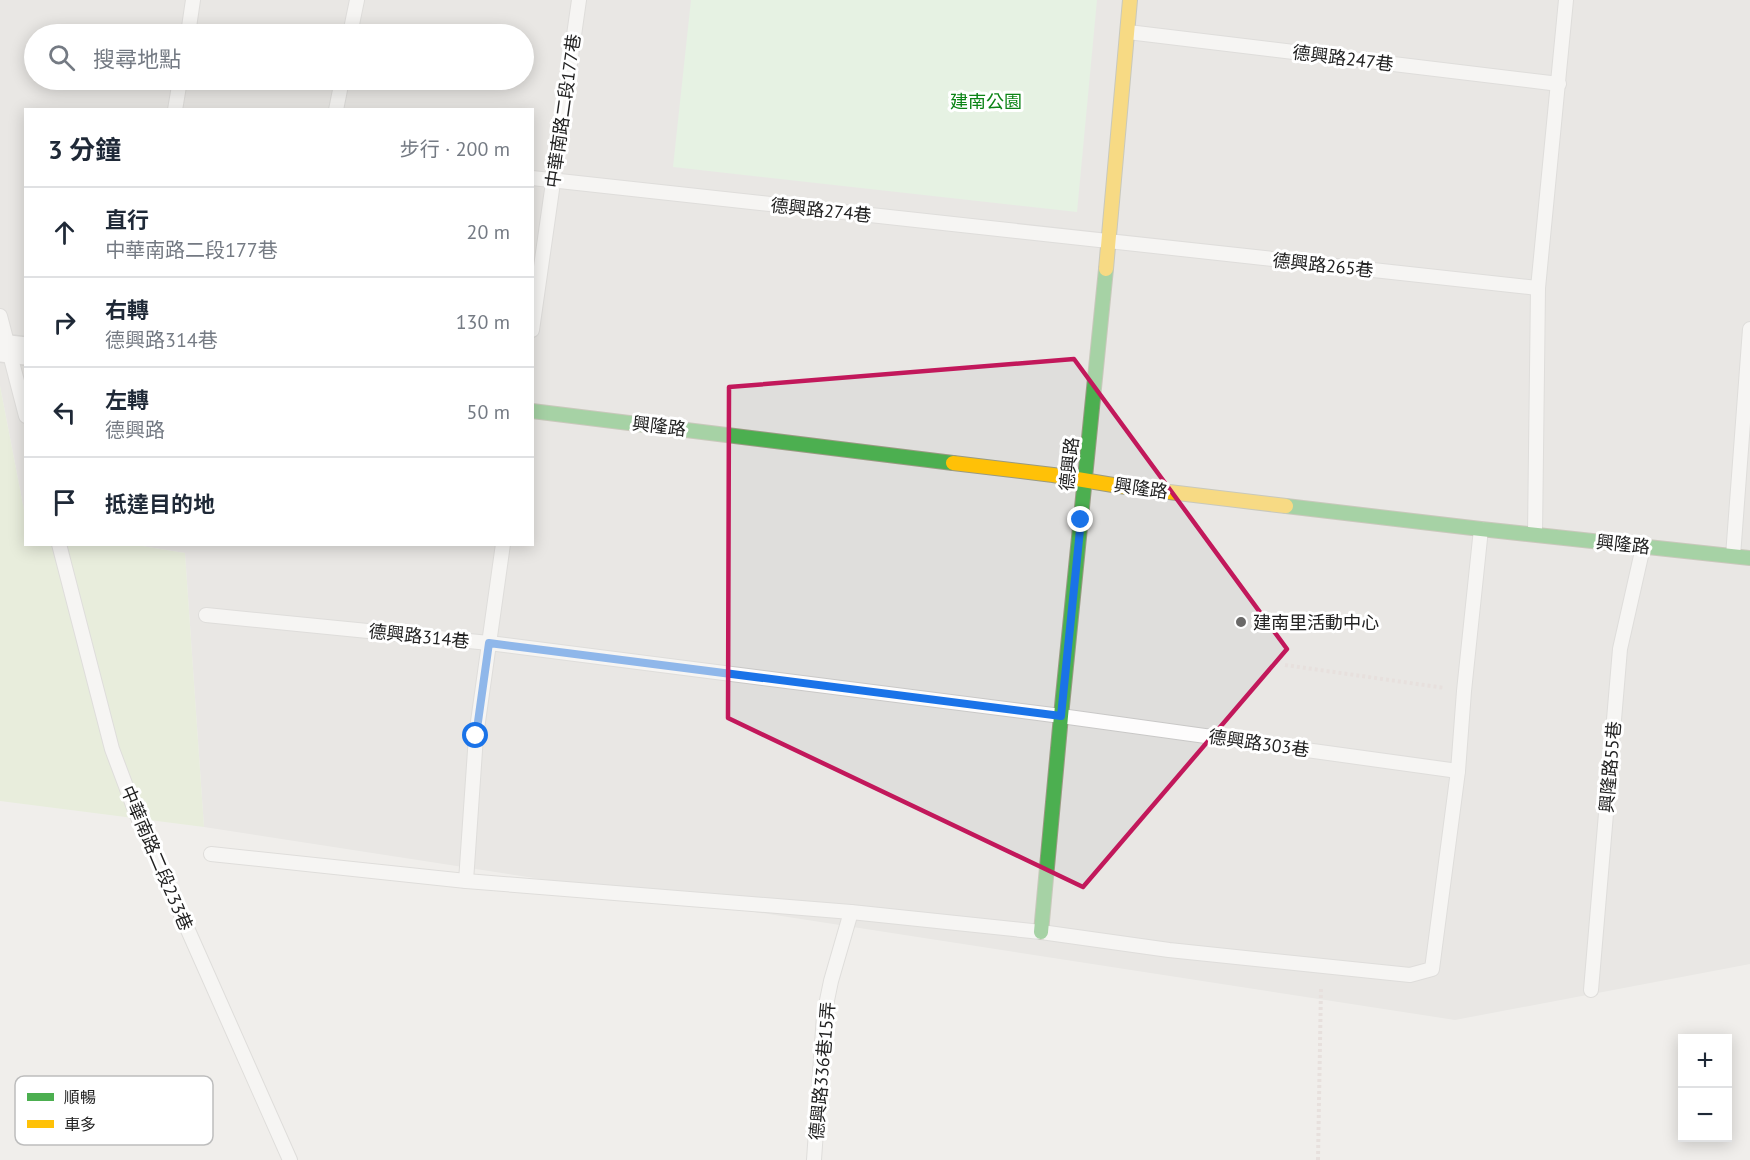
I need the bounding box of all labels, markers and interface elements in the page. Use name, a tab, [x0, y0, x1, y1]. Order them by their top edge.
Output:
search box	[24, 24, 534, 90]
street label: 中華南路二段177巷	[541, 32, 585, 190]
street label: 德興路247巷	[1291, 40, 1395, 76]
icon: search	[45, 41, 78, 74]
text: 搜尋地點	[93, 45, 181, 73]
park label: 建南公園	[950, 90, 1022, 113]
text: 3 分鐘	[48, 133, 121, 166]
text: 步行 · 200 m	[400, 136, 510, 162]
street label: 德興路274巷	[769, 193, 873, 227]
text: 直行	[105, 206, 149, 234]
icon: ahead	[48, 216, 81, 249]
text: 20 m	[467, 219, 510, 245]
text: 中華南路二段177巷	[105, 237, 278, 263]
street label: 德興路265巷	[1271, 248, 1375, 282]
text: 右轉	[105, 296, 149, 324]
icon: right	[48, 306, 81, 339]
text: 130 m	[456, 309, 510, 335]
text: 德興路314巷	[105, 327, 218, 353]
text: 左轉	[105, 386, 149, 414]
icon: left	[48, 396, 81, 429]
text: 50 m	[467, 399, 510, 425]
street label: 興隆路	[631, 411, 687, 441]
text: 德興路	[105, 417, 165, 443]
street label: 德興路	[1055, 436, 1083, 492]
street label: 興隆路	[1113, 473, 1169, 503]
icon: arrive	[48, 486, 81, 519]
text: 抵達目的地	[105, 490, 215, 518]
route end	[1067, 506, 1093, 532]
street label: 興隆路	[1595, 530, 1651, 558]
place label: 建南里活動中心	[1253, 611, 1379, 634]
marker: 建南里活動中心	[1234, 615, 1248, 629]
street label: 德興路314巷	[367, 619, 471, 653]
street label: 興隆路55巷	[1595, 720, 1625, 814]
route start	[462, 722, 488, 748]
street label: 德興路303巷	[1207, 725, 1311, 761]
street label: 中華南路二段233巷	[116, 782, 198, 934]
street label: 德興路336巷15弄	[804, 1001, 840, 1141]
map controls	[1678, 1034, 1732, 1142]
button: +	[1678, 1034, 1732, 1088]
legend	[15, 1076, 213, 1145]
text: 順暢	[64, 1087, 96, 1107]
button: −	[1678, 1088, 1732, 1142]
text: 車多	[64, 1114, 96, 1134]

